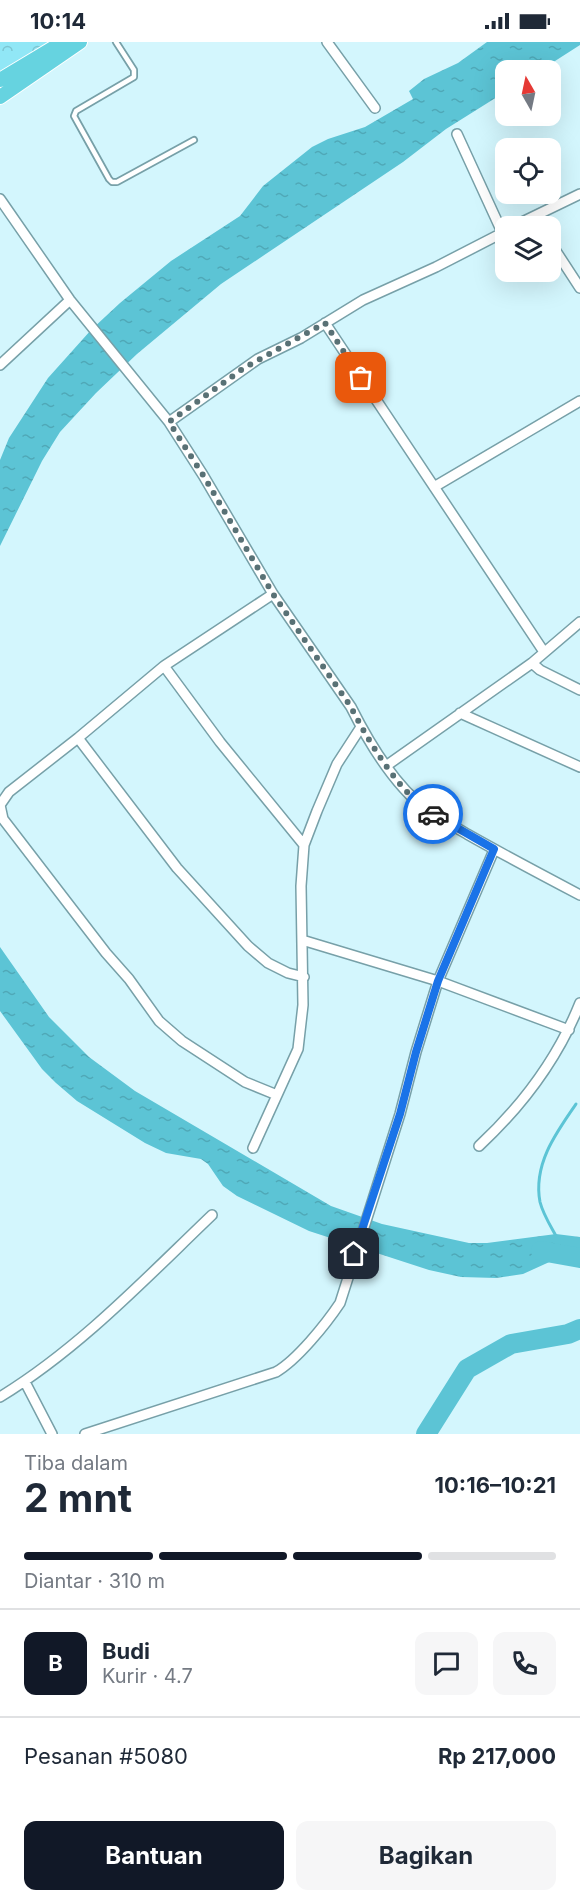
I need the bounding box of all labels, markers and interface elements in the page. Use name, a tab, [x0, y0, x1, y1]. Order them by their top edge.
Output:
text: 10:14	[30, 8, 86, 34]
north arrow	[495, 60, 561, 126]
map controls	[495, 60, 561, 282]
button: locate	[495, 138, 561, 204]
button: layers	[495, 216, 561, 282]
pin	[335, 352, 386, 403]
icon: bag	[344, 361, 377, 394]
courier	[403, 784, 463, 844]
icon: car	[417, 798, 450, 831]
pin	[328, 1228, 379, 1279]
icon: home	[337, 1237, 370, 1270]
text: Tiba dalam	[24, 1451, 128, 1475]
text: 10:16–10:21	[435, 1472, 556, 1498]
text: 2 mnt	[24, 1474, 132, 1521]
text: Diantar · 310 m	[24, 1569, 165, 1593]
button: chat	[415, 1632, 478, 1695]
button: phone	[493, 1632, 556, 1695]
text: Budi	[102, 1638, 150, 1664]
text: B	[48, 1650, 63, 1676]
text: Kurir · 4.7	[102, 1664, 193, 1688]
text: Pesanan #5080	[24, 1743, 188, 1769]
text: Rp 217,000	[438, 1743, 556, 1769]
button: Bantuan	[24, 1821, 284, 1890]
button: Bagikan	[296, 1821, 556, 1890]

